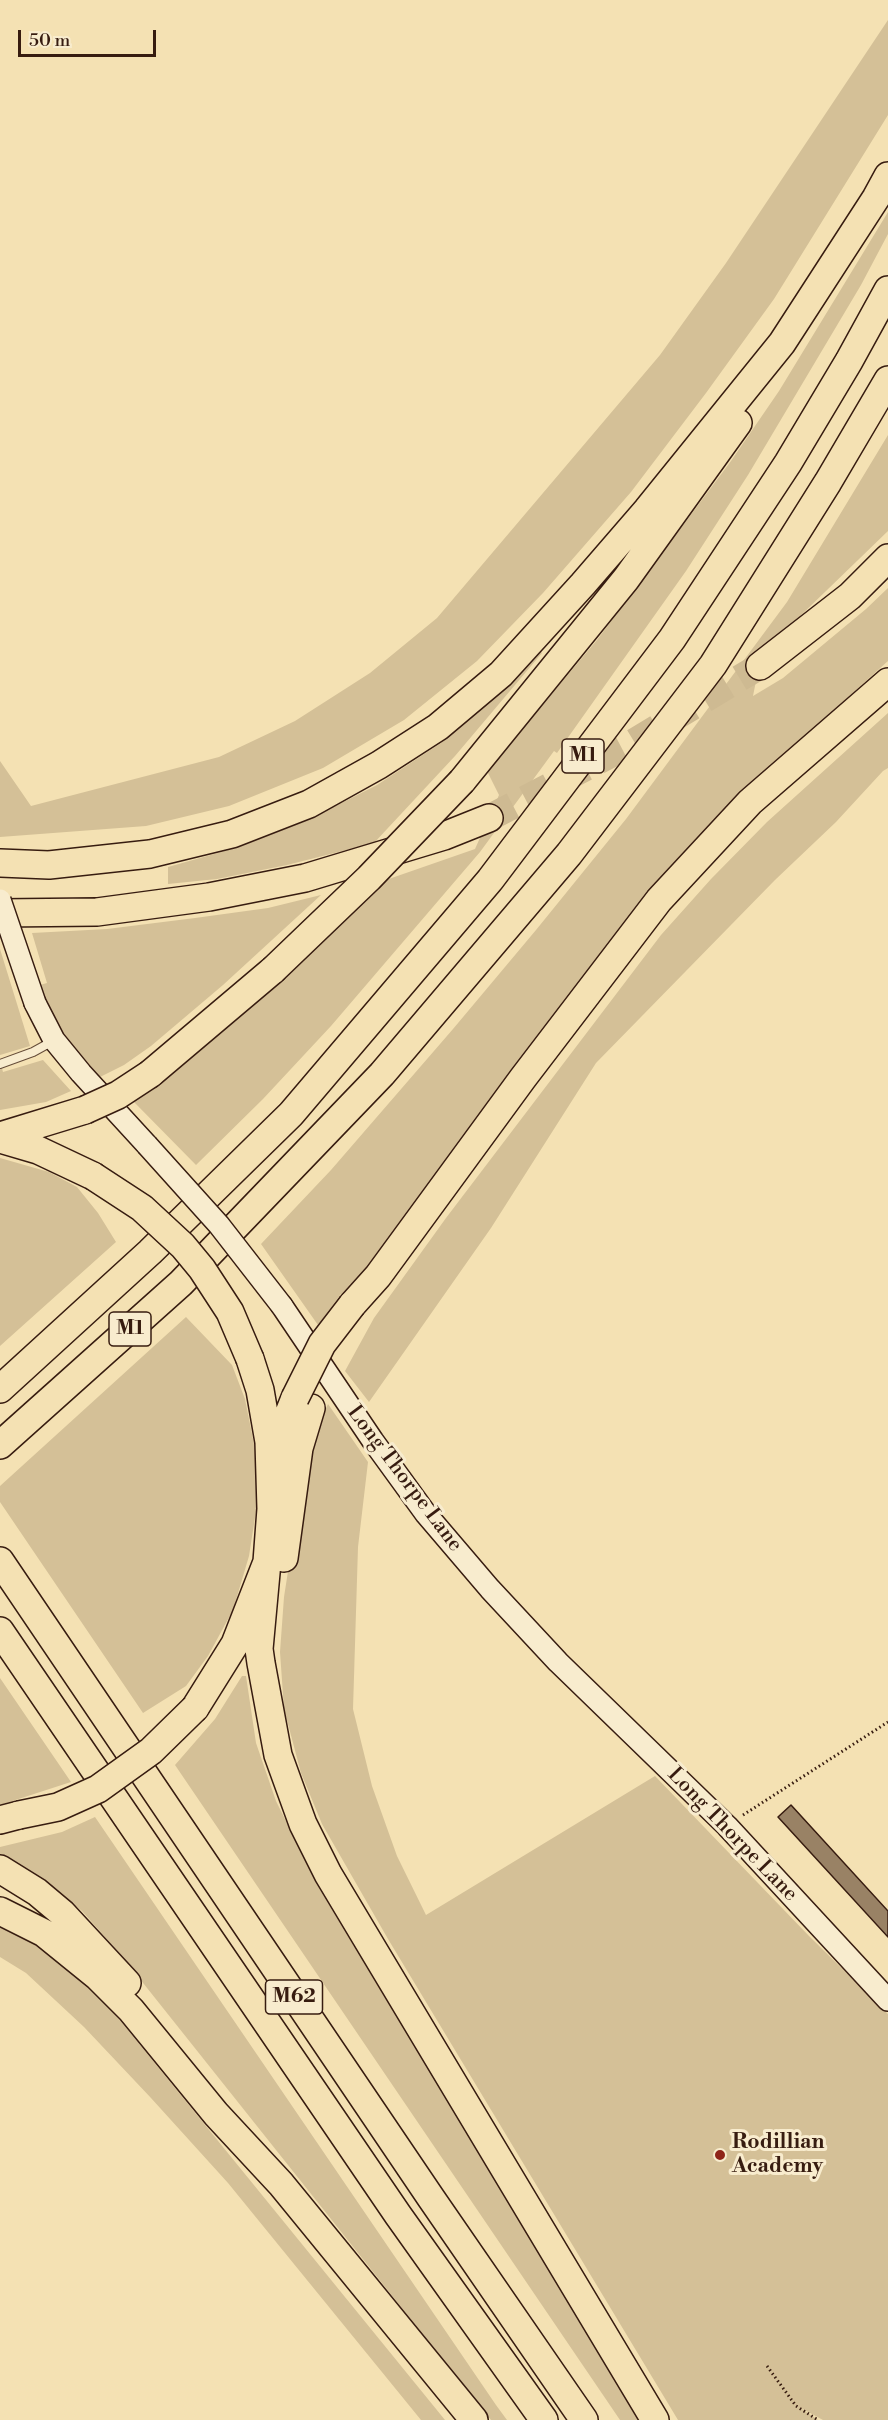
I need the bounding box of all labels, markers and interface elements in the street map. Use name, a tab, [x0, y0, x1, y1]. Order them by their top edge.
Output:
scale bar	[21, 18, 159, 56]
text: 50 m	[29, 29, 70, 52]
road number: M1	[562, 739, 604, 773]
road number: M1	[109, 1312, 151, 1346]
street label: Long Thorpe Lane	[341, 1401, 467, 1557]
street label: Long Thorpe Lane	[662, 1763, 802, 1907]
road number: M62	[266, 1980, 322, 2014]
place label: Rodillian Academy	[732, 2130, 824, 2180]
marker: Rodillian Academy	[713, 2148, 727, 2162]

